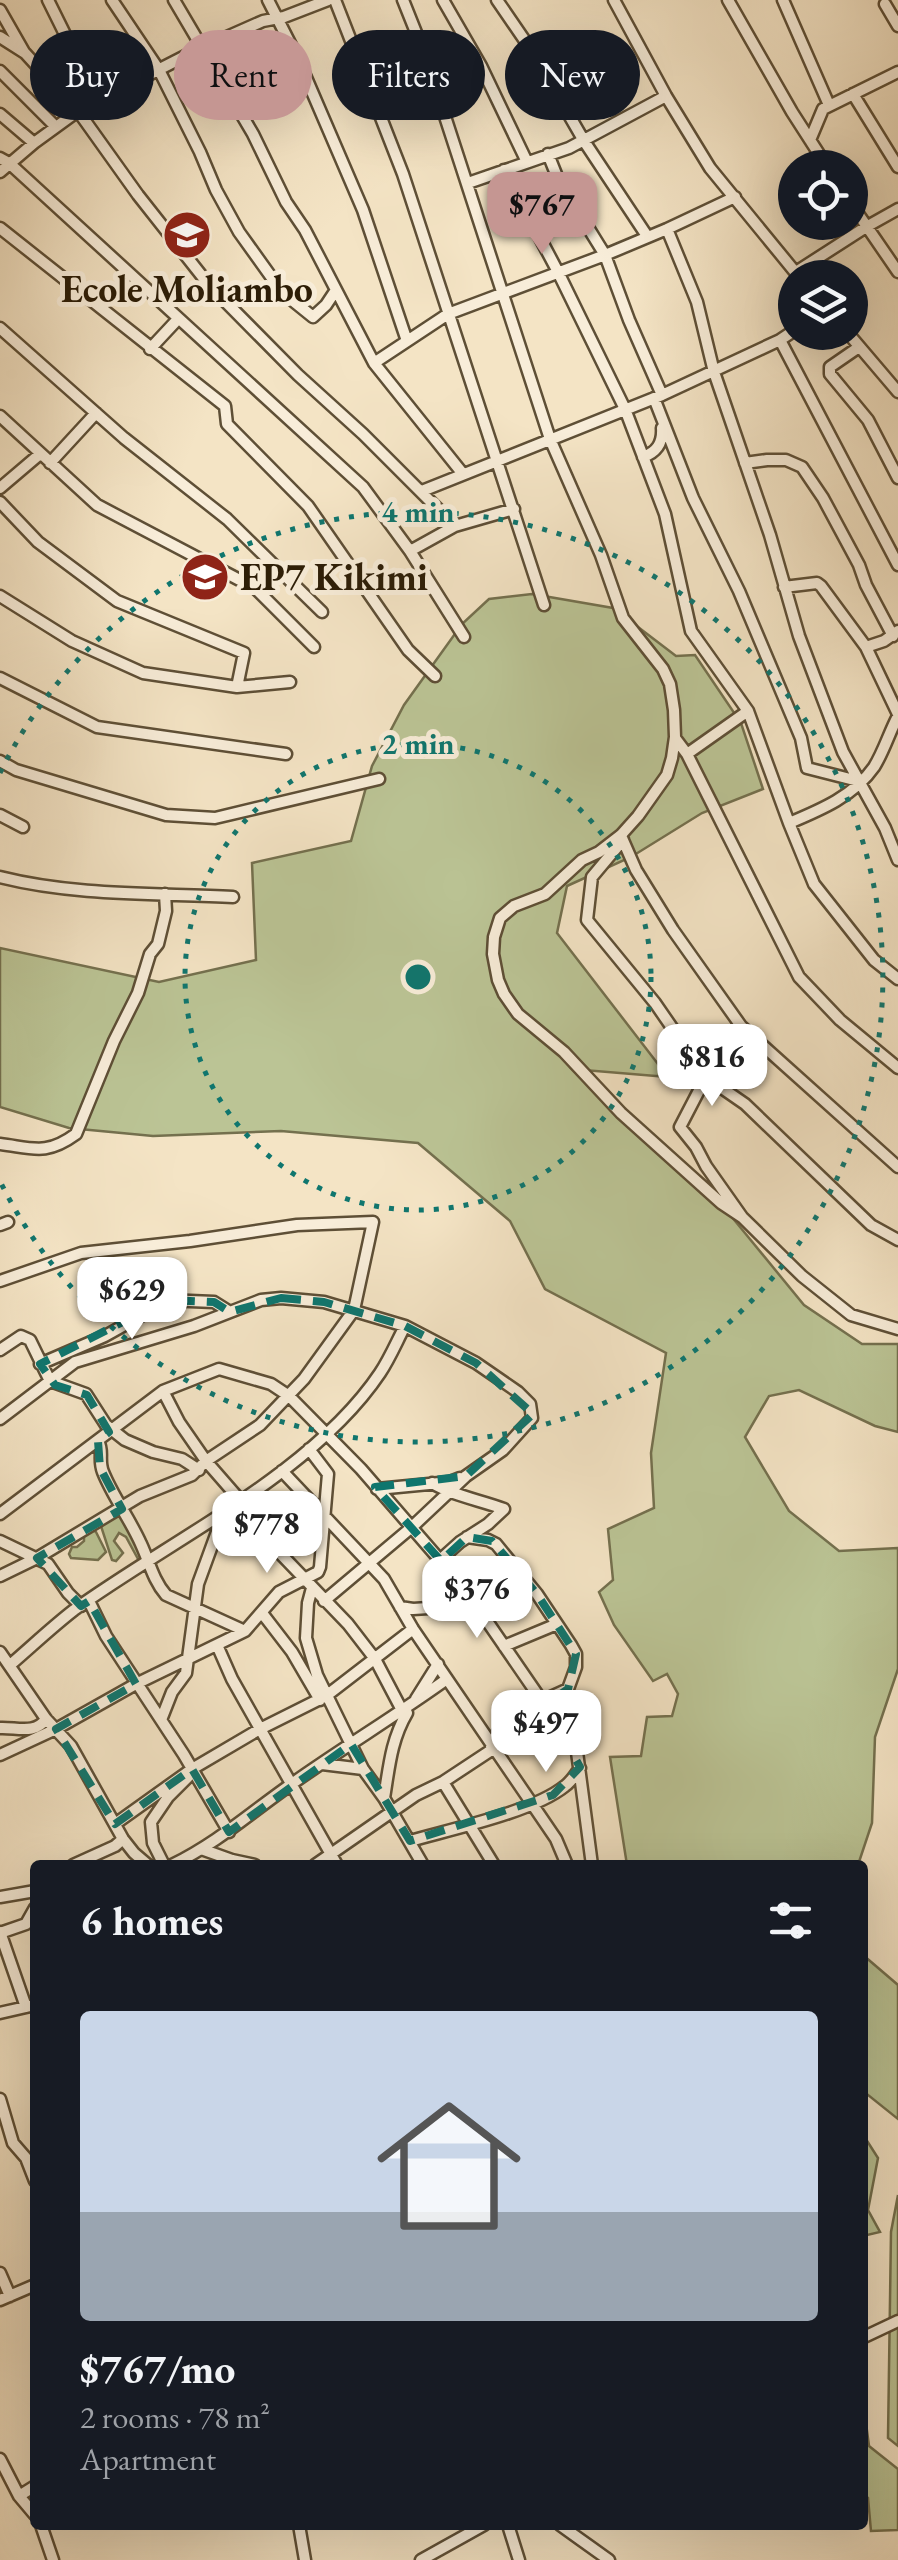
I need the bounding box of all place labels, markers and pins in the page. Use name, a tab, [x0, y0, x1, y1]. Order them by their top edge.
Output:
pin: $767	[483, 172, 601, 257]
school or university icon: Ecole Moliambo	[161, 209, 213, 261]
place label: Ecole Moliambo	[61, 264, 313, 313]
school or university icon: EP7 Kikimi	[179, 551, 231, 603]
place label: EP7 Kikimi	[240, 552, 428, 601]
centre of rings	[400, 959, 436, 995]
pin: $816	[653, 1024, 771, 1109]
pin: $629	[73, 1257, 191, 1342]
pin: $778	[208, 1491, 326, 1576]
pin: $376	[418, 1556, 536, 1641]
pin: $497	[487, 1690, 605, 1775]

